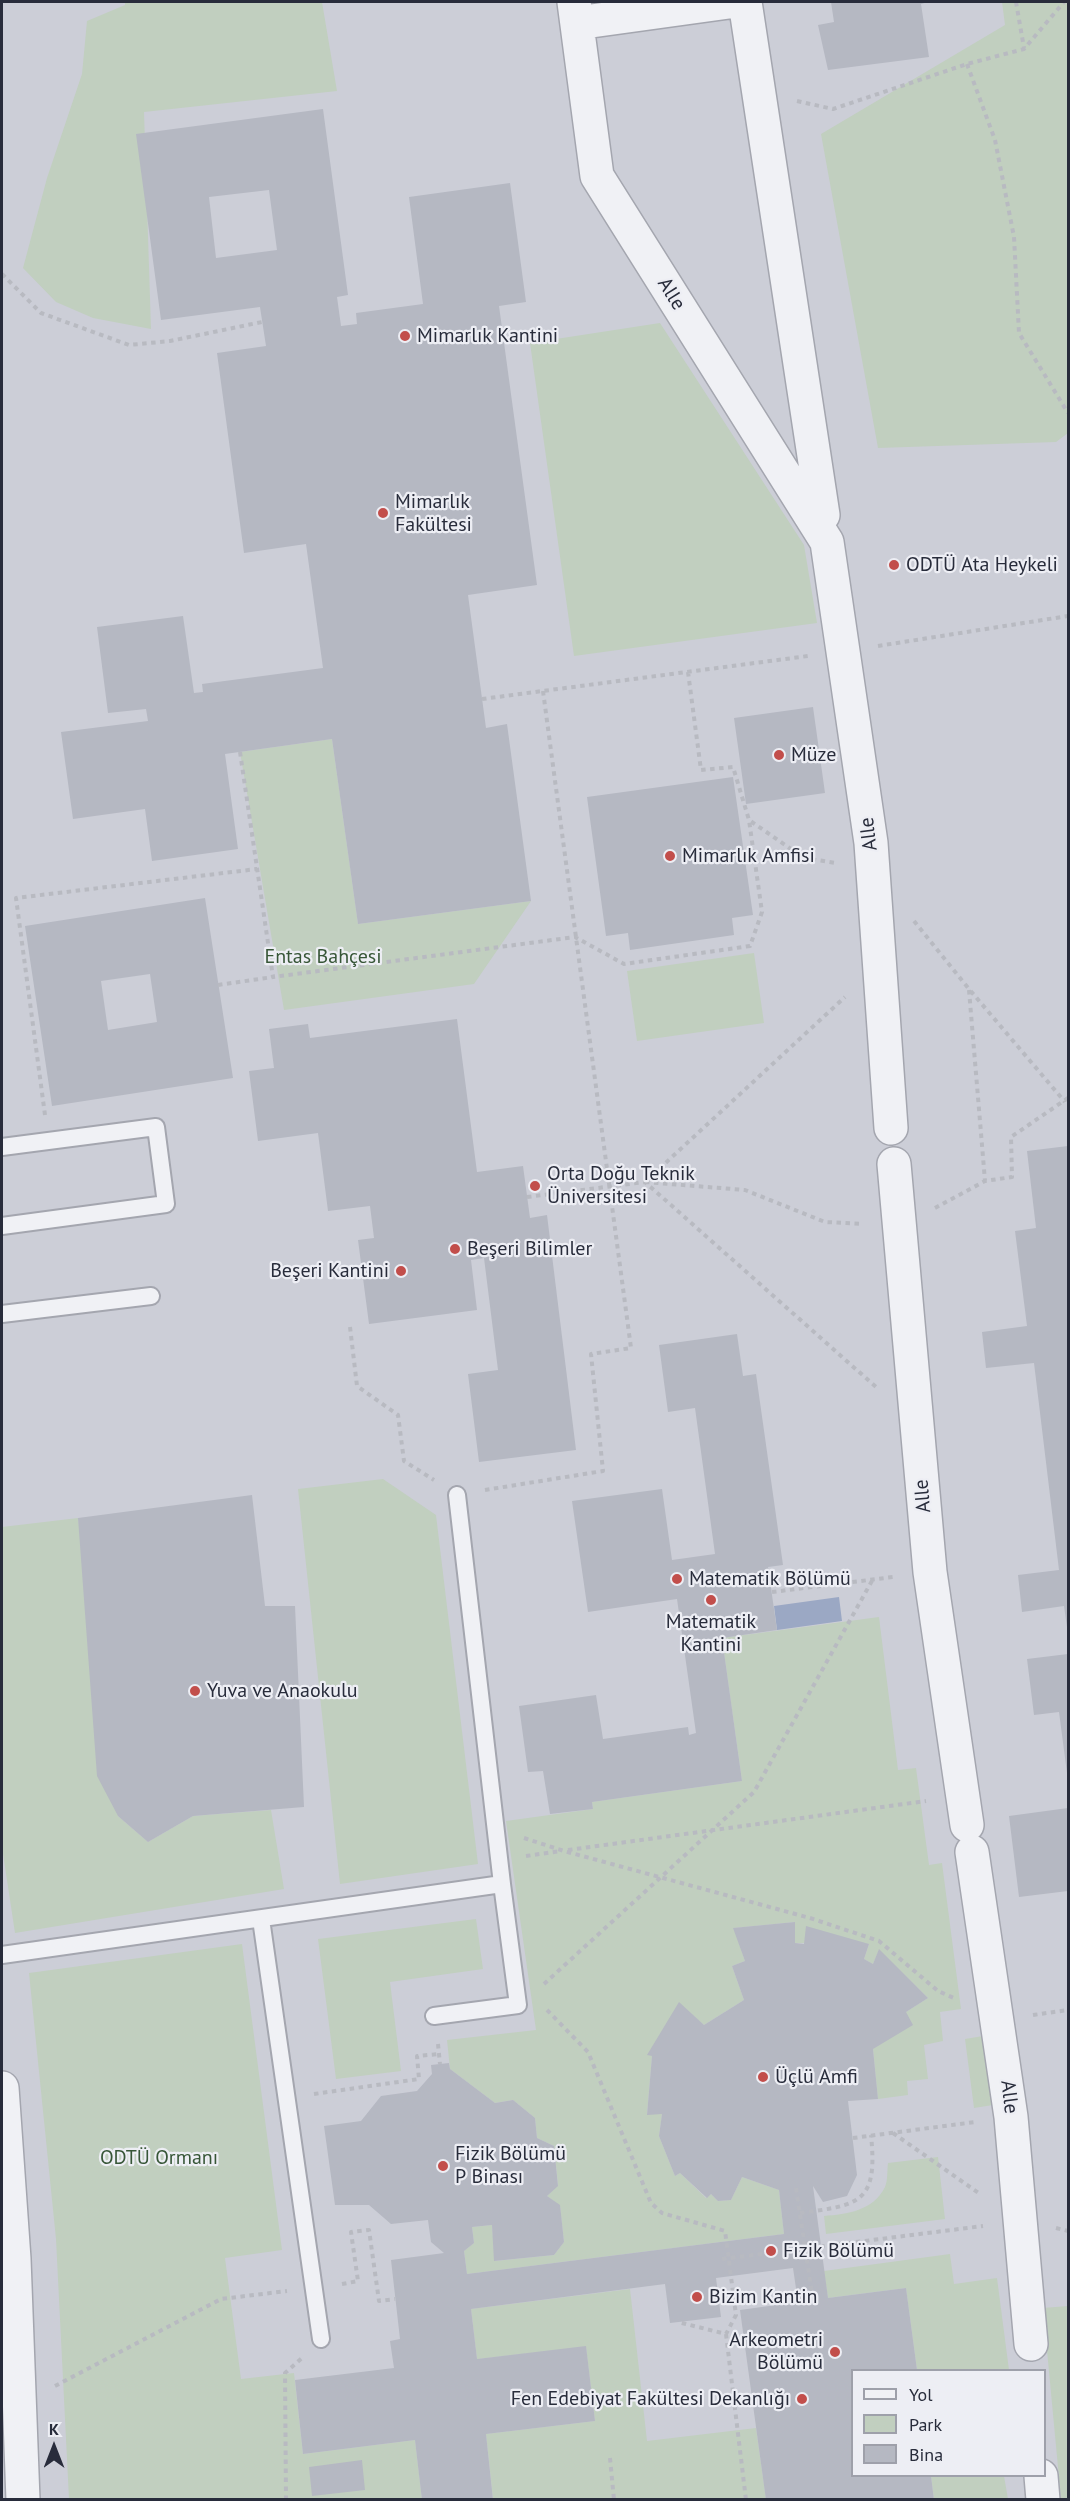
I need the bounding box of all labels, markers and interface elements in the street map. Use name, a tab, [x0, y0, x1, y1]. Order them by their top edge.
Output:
street label: Alle	[652, 273, 690, 315]
place label: Mimarlık Kantini	[417, 324, 558, 348]
marker: Mimarlık Kantini	[398, 329, 412, 343]
place label: Mimarlık Fakültesi	[395, 490, 472, 537]
marker: Mimarlık Fakültesi	[376, 506, 390, 520]
place label: ODTÜ Ata Heykeli	[906, 553, 1058, 577]
marker: ODTÜ Ata Heykeli	[887, 558, 901, 572]
place label: Müze	[791, 743, 836, 767]
marker: Müze	[772, 748, 786, 762]
street label: Alle	[855, 816, 883, 852]
place label: Mimarlık Amfisi	[682, 844, 815, 868]
marker: Mimarlık Amfisi	[663, 849, 677, 863]
park label: Entas Bahçesi	[264, 945, 382, 969]
place label: Orta Doğu Teknik Üniversitesi	[547, 1162, 695, 1209]
marker: Orta Doğu Teknik Üniversitesi	[528, 1179, 542, 1193]
place label: Beşeri Bilimler	[467, 1237, 592, 1261]
marker: Beşeri Bilimler	[448, 1242, 462, 1256]
place label: Beşeri Kantini	[270, 1259, 389, 1283]
marker: Beşeri Kantini	[394, 1264, 408, 1278]
street label: Alle	[910, 1478, 936, 1514]
place label: Matematik Bölümü	[689, 1567, 851, 1591]
marker: Matematik Bölümü	[670, 1572, 684, 1586]
marker: Matematik Kantini	[704, 1593, 718, 1607]
place label: Matematik Kantini	[666, 1610, 756, 1657]
place label: Yuva ve Anaokulu	[207, 1679, 358, 1703]
marker: Yuva ve Anaokulu	[188, 1684, 202, 1698]
place label: Üçlü Amfi	[775, 2065, 858, 2089]
marker: Üçlü Amfi	[756, 2070, 770, 2084]
street label: Alle	[995, 2079, 1023, 2115]
place label: Fizik Bölümü P Binası	[455, 2142, 566, 2189]
park label: ODTÜ Ormanı	[100, 2146, 218, 2170]
marker: Fizik Bölümü P Binası	[436, 2159, 450, 2173]
place label: Fizik Bölümü	[783, 2239, 894, 2263]
marker: Fizik Bölümü	[764, 2244, 778, 2258]
place label: Bizim Kantin	[709, 2285, 817, 2309]
marker: Bizim Kantin	[690, 2290, 704, 2304]
place label: Arkeometri Bölümü	[729, 2328, 823, 2375]
marker: Arkeometri Bölümü	[828, 2345, 842, 2359]
legend	[851, 2369, 1046, 2477]
text: Yol	[909, 2383, 932, 2406]
place label: Fen Edebiyat Fakültesi Dekanlığı	[511, 2387, 790, 2411]
marker: Fen Edebiyat Fakültesi Dekanlığı	[795, 2392, 809, 2406]
text: Park	[909, 2413, 942, 2436]
north arrow	[24, 2417, 84, 2477]
text: K	[49, 2419, 59, 2439]
text: Bina	[909, 2443, 943, 2466]

